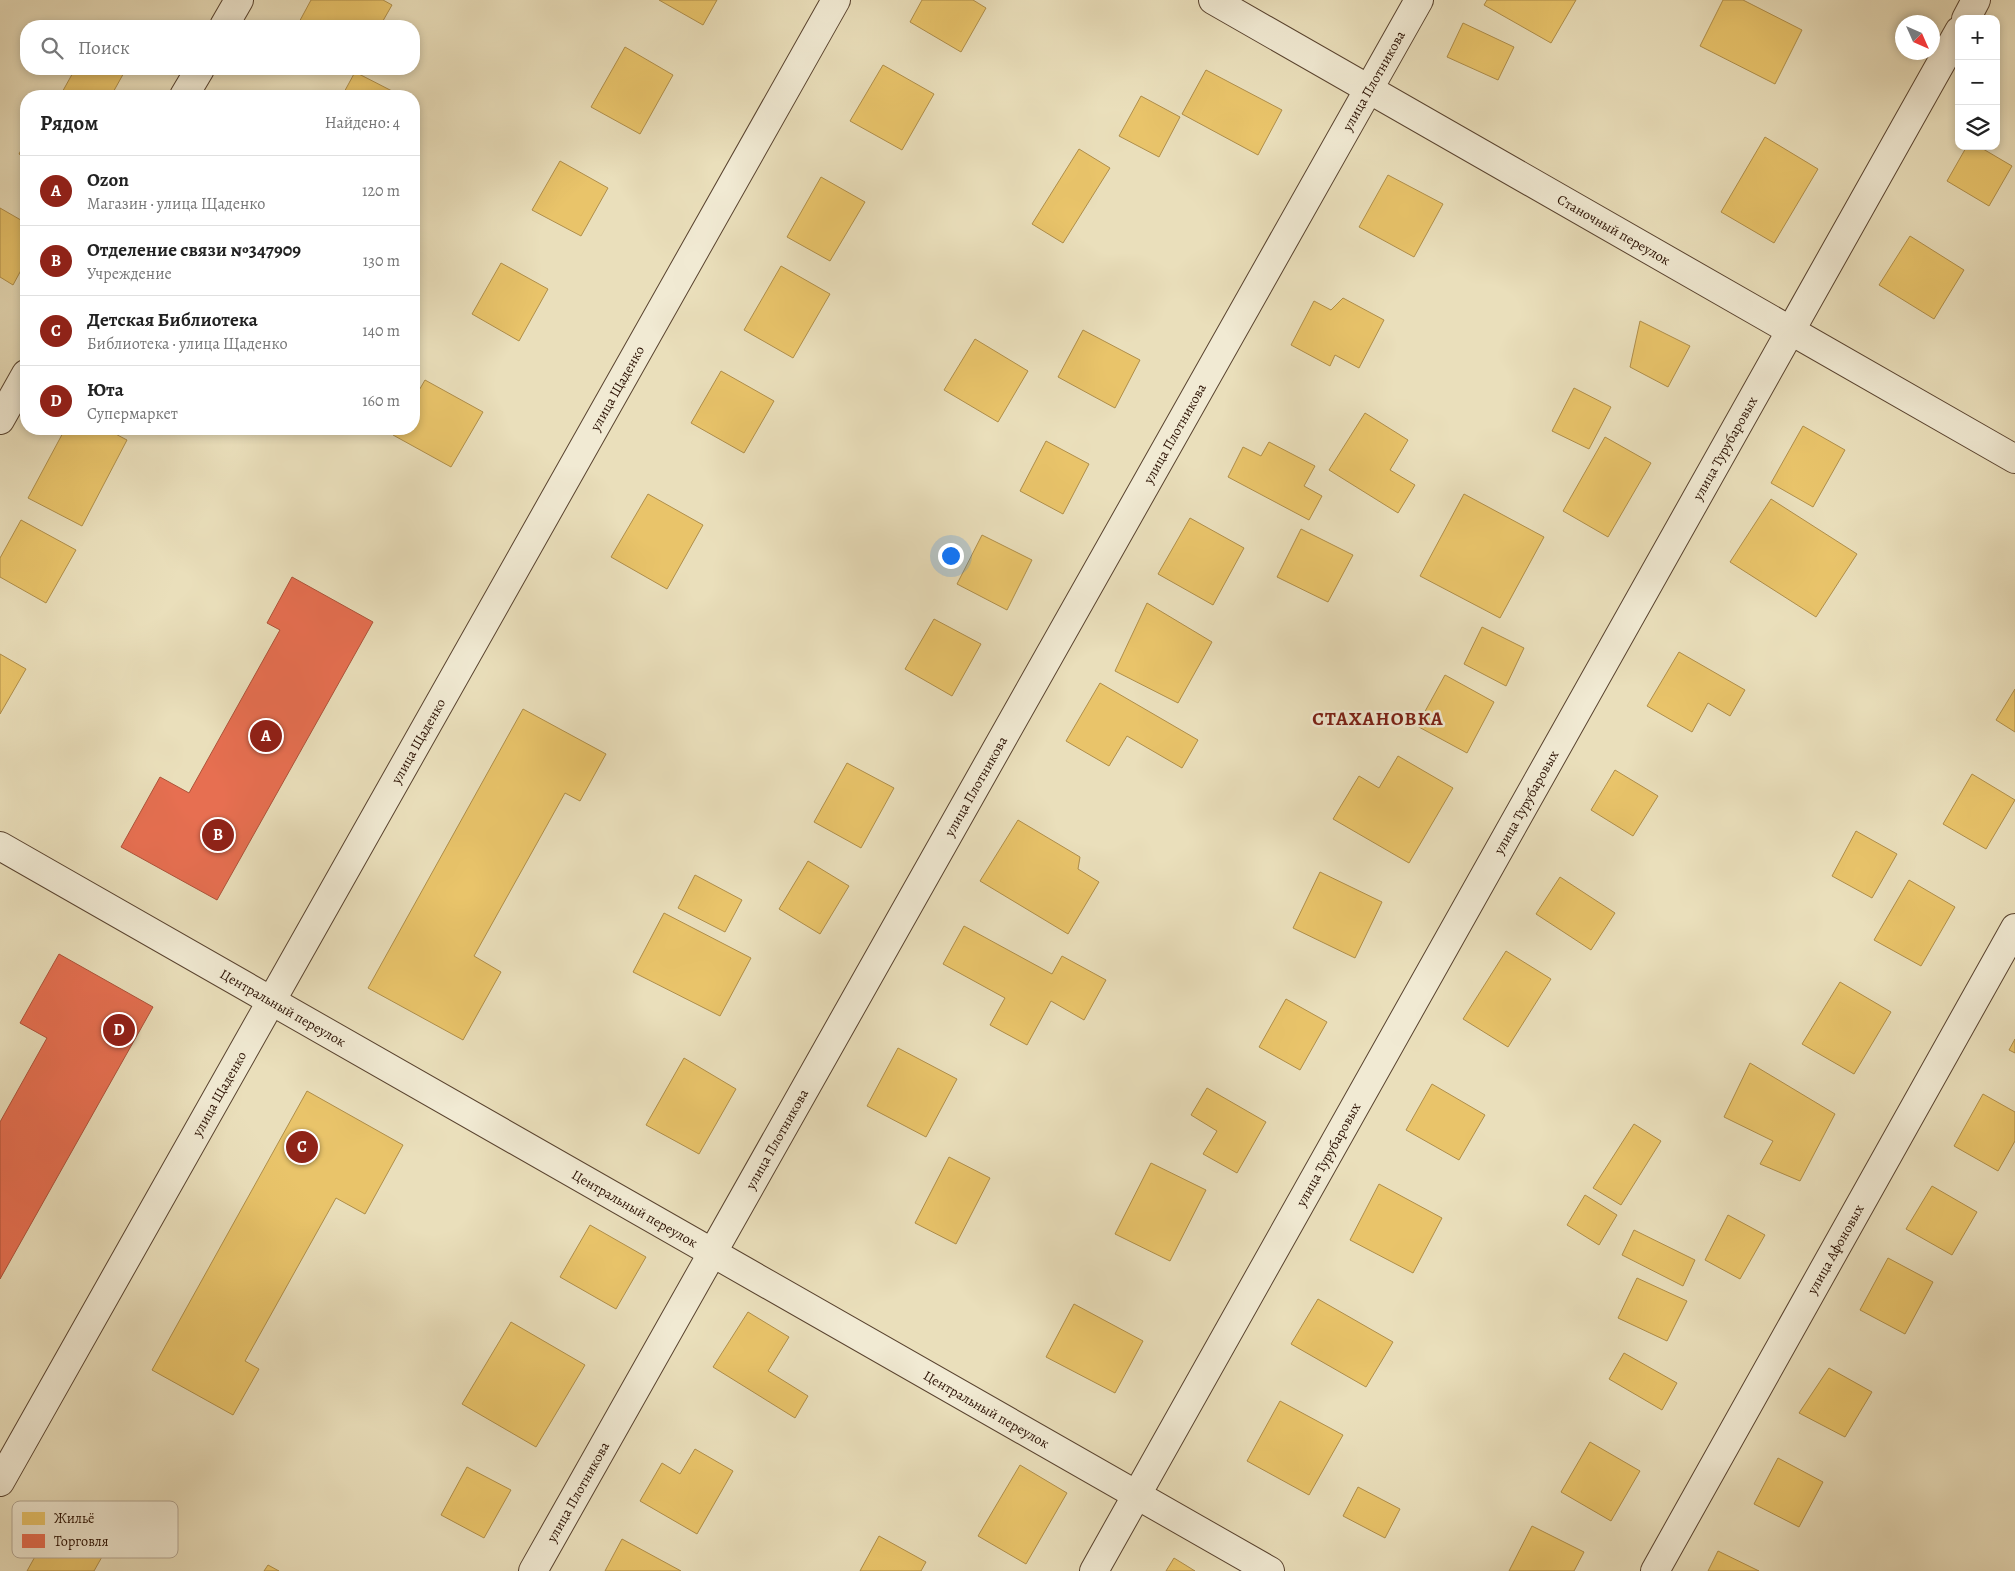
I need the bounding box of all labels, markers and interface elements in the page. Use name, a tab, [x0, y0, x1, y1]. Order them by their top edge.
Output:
north arrow	[1895, 15, 1940, 60]
map controls	[1955, 15, 2000, 150]
button: +	[1955, 15, 2000, 60]
search box	[20, 20, 420, 75]
street label: улица Плотникова	[1337, 27, 1410, 135]
icon: search	[38, 34, 66, 62]
text: Поиск	[78, 35, 130, 61]
button: −	[1955, 60, 2000, 105]
button: layers	[1955, 105, 2000, 150]
text: Рядом	[40, 109, 98, 137]
text: Найдено: 4	[325, 112, 400, 134]
text: Ozon	[87, 167, 129, 193]
text: A	[51, 180, 61, 202]
text: 120 m	[362, 180, 400, 202]
street label: Станочный переулок	[1554, 190, 1674, 269]
text: Магазин · улица Щаденко	[87, 193, 265, 215]
text: Отделение связи №347909	[87, 237, 301, 263]
text: B	[51, 250, 61, 272]
text: 130 m	[363, 250, 400, 272]
text: Учреждение	[87, 263, 172, 285]
text: Детская Библиотека	[87, 307, 258, 333]
text: C	[51, 320, 61, 342]
text: 140 m	[362, 320, 400, 342]
text: Библиотека · улица Щаденко	[87, 333, 288, 355]
street label: улица Щаденко	[585, 342, 649, 435]
text: Юта	[87, 377, 124, 403]
street label: улица Плотникова	[1138, 379, 1211, 488]
text: D	[50, 390, 62, 412]
text: 160 m	[362, 390, 400, 412]
street label: улица Турубаровых	[1687, 392, 1762, 504]
text: Супермаркет	[87, 403, 178, 425]
your location	[938, 543, 964, 569]
street label: улица Щаденко	[386, 695, 450, 788]
district label: СТАХАНОВКА	[1312, 706, 1444, 732]
pin: A	[250, 717, 282, 755]
street label: улица Плотникова	[939, 732, 1012, 841]
street label: улица Турубаровых	[1489, 746, 1563, 858]
pin: B	[202, 816, 234, 854]
street label: Центральный переулок	[217, 964, 349, 1051]
pin: D	[103, 1011, 135, 1049]
street label: улица Щаденко	[187, 1047, 251, 1140]
street label: улица Плотникова	[740, 1085, 813, 1193]
street label: улица Турубаровых	[1291, 1099, 1365, 1211]
pin: C	[286, 1128, 318, 1166]
street label: Центральный переулок	[568, 1165, 701, 1252]
street label: улица Афоновых	[1802, 1201, 1868, 1298]
street label: Центральный переулок	[920, 1366, 1053, 1453]
street label: улица Плотникова	[541, 1438, 614, 1546]
legend	[12, 1501, 178, 1558]
text: Жильё	[54, 1509, 94, 1528]
text: Торговля	[54, 1532, 109, 1551]

